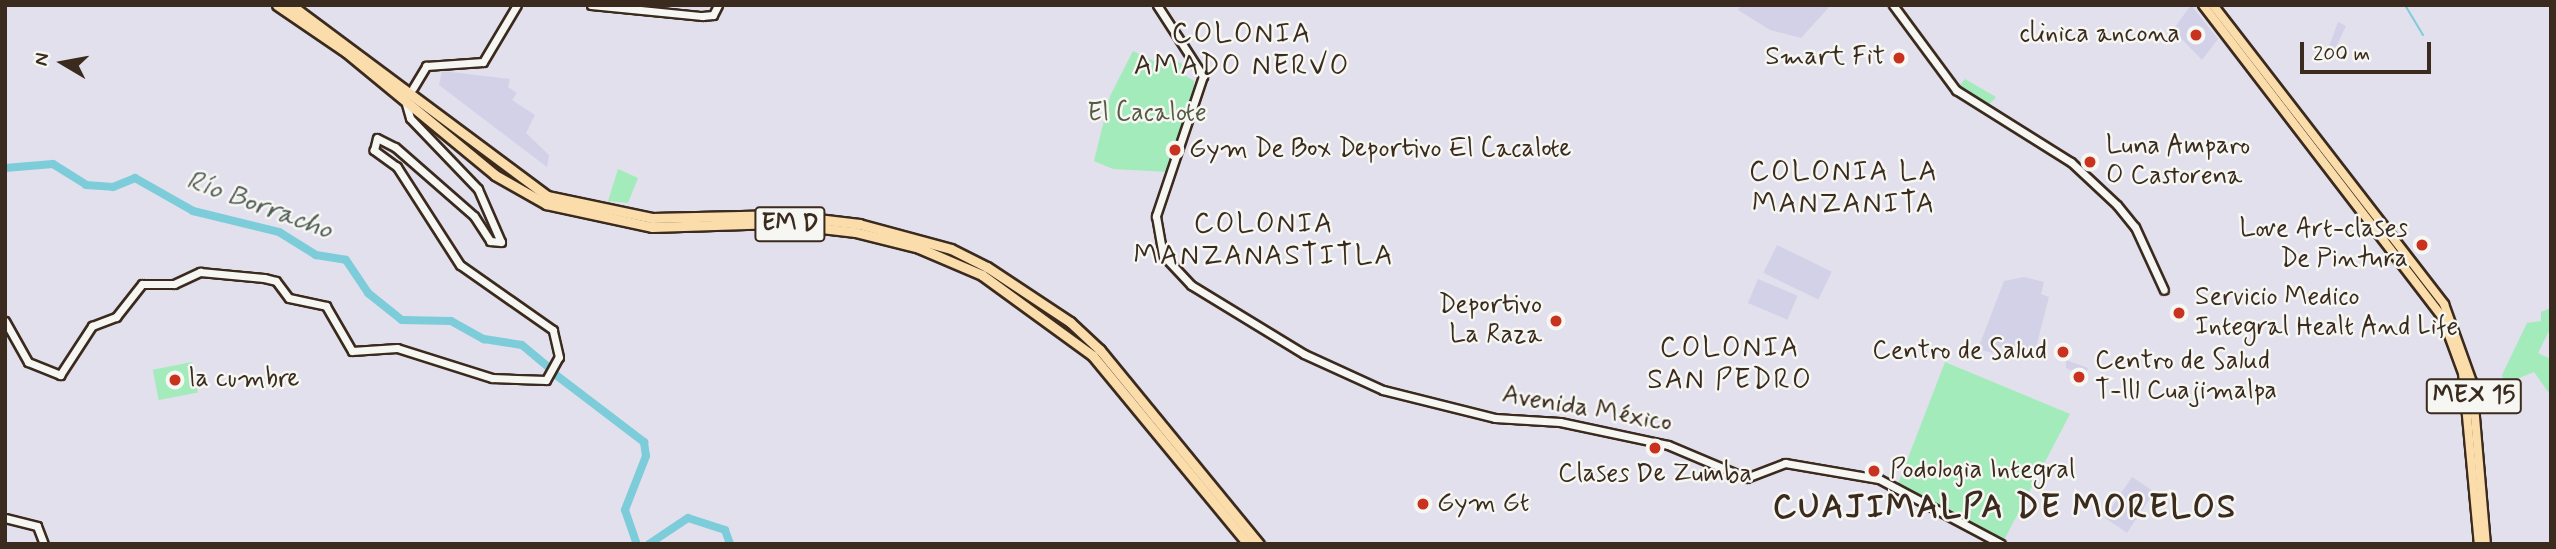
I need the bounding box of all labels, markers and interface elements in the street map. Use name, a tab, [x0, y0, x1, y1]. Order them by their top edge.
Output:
district label: COLONIA AMADO NERVO	[1135, 18, 1349, 84]
place label: clinica ancona	[2019, 19, 2180, 51]
marker: clinica ancona	[2186, 25, 2206, 45]
north arrow	[28, 28, 98, 98]
scale bar	[2304, 28, 2435, 72]
text: 200 m	[2313, 40, 2370, 68]
place label: Smart Fit	[1769, 42, 1885, 74]
marker: Smart Fit	[1891, 50, 1907, 66]
text: N	[28, 51, 55, 68]
park label: El Cacalote	[1084, 98, 1210, 130]
place label: Luna Amparo O Castorena	[2106, 131, 2249, 192]
place label: Gym De Box Deportivo El Cacalote	[1189, 134, 1576, 166]
marker: Gym De Box Deportivo El Cacalote	[1167, 142, 1183, 158]
marker: Luna Amparo O Castorena	[2080, 152, 2100, 172]
district label: COLONIA LA MANZANITA	[1755, 156, 1933, 222]
water label: Río Borracho	[183, 165, 335, 247]
road number: EM D	[753, 204, 827, 244]
district label: COLONIA MANZANASTITLA	[1136, 208, 1392, 274]
place label: Love Art-clases De Pintura	[2239, 214, 2408, 276]
marker: Love Art-clases De Pintura	[2414, 237, 2430, 253]
place label: Servicio Medico Integral Healt And Life	[2195, 282, 2459, 344]
place label: Deportivo La Raza	[1439, 290, 1542, 352]
marker: Servicio Medico Integral Healt And Life	[2169, 303, 2189, 323]
marker: Deportivo La Raza	[1548, 313, 1564, 329]
district label: COLONIA SAN PEDRO	[1647, 332, 1813, 398]
place label: Centro de Salud	[1873, 336, 2047, 368]
marker: Centro de Salud	[2053, 342, 2073, 362]
place label: Centro de Salud T-lll Cuajimalpa	[2095, 346, 2277, 408]
place label: la cumbre	[189, 364, 300, 396]
marker: Centro de Salud T-lll Cuajimalpa	[2069, 367, 2089, 387]
marker: la cumbre	[167, 372, 183, 388]
road number: MEX 15	[2425, 376, 2523, 416]
street label: Avenida México	[1500, 380, 1674, 440]
marker: Clases De Zumba	[1647, 440, 1663, 456]
place label: Podologia Integral	[1890, 455, 2083, 487]
place label: Clases De Zumba	[1556, 459, 1754, 491]
marker: Podologia Integral	[1864, 461, 1884, 481]
place label: Gym Gt	[1437, 488, 1530, 520]
district label: CUAJIMALPA DE MORELOS	[1782, 489, 2228, 529]
marker: Gym Gt	[1415, 496, 1431, 512]

